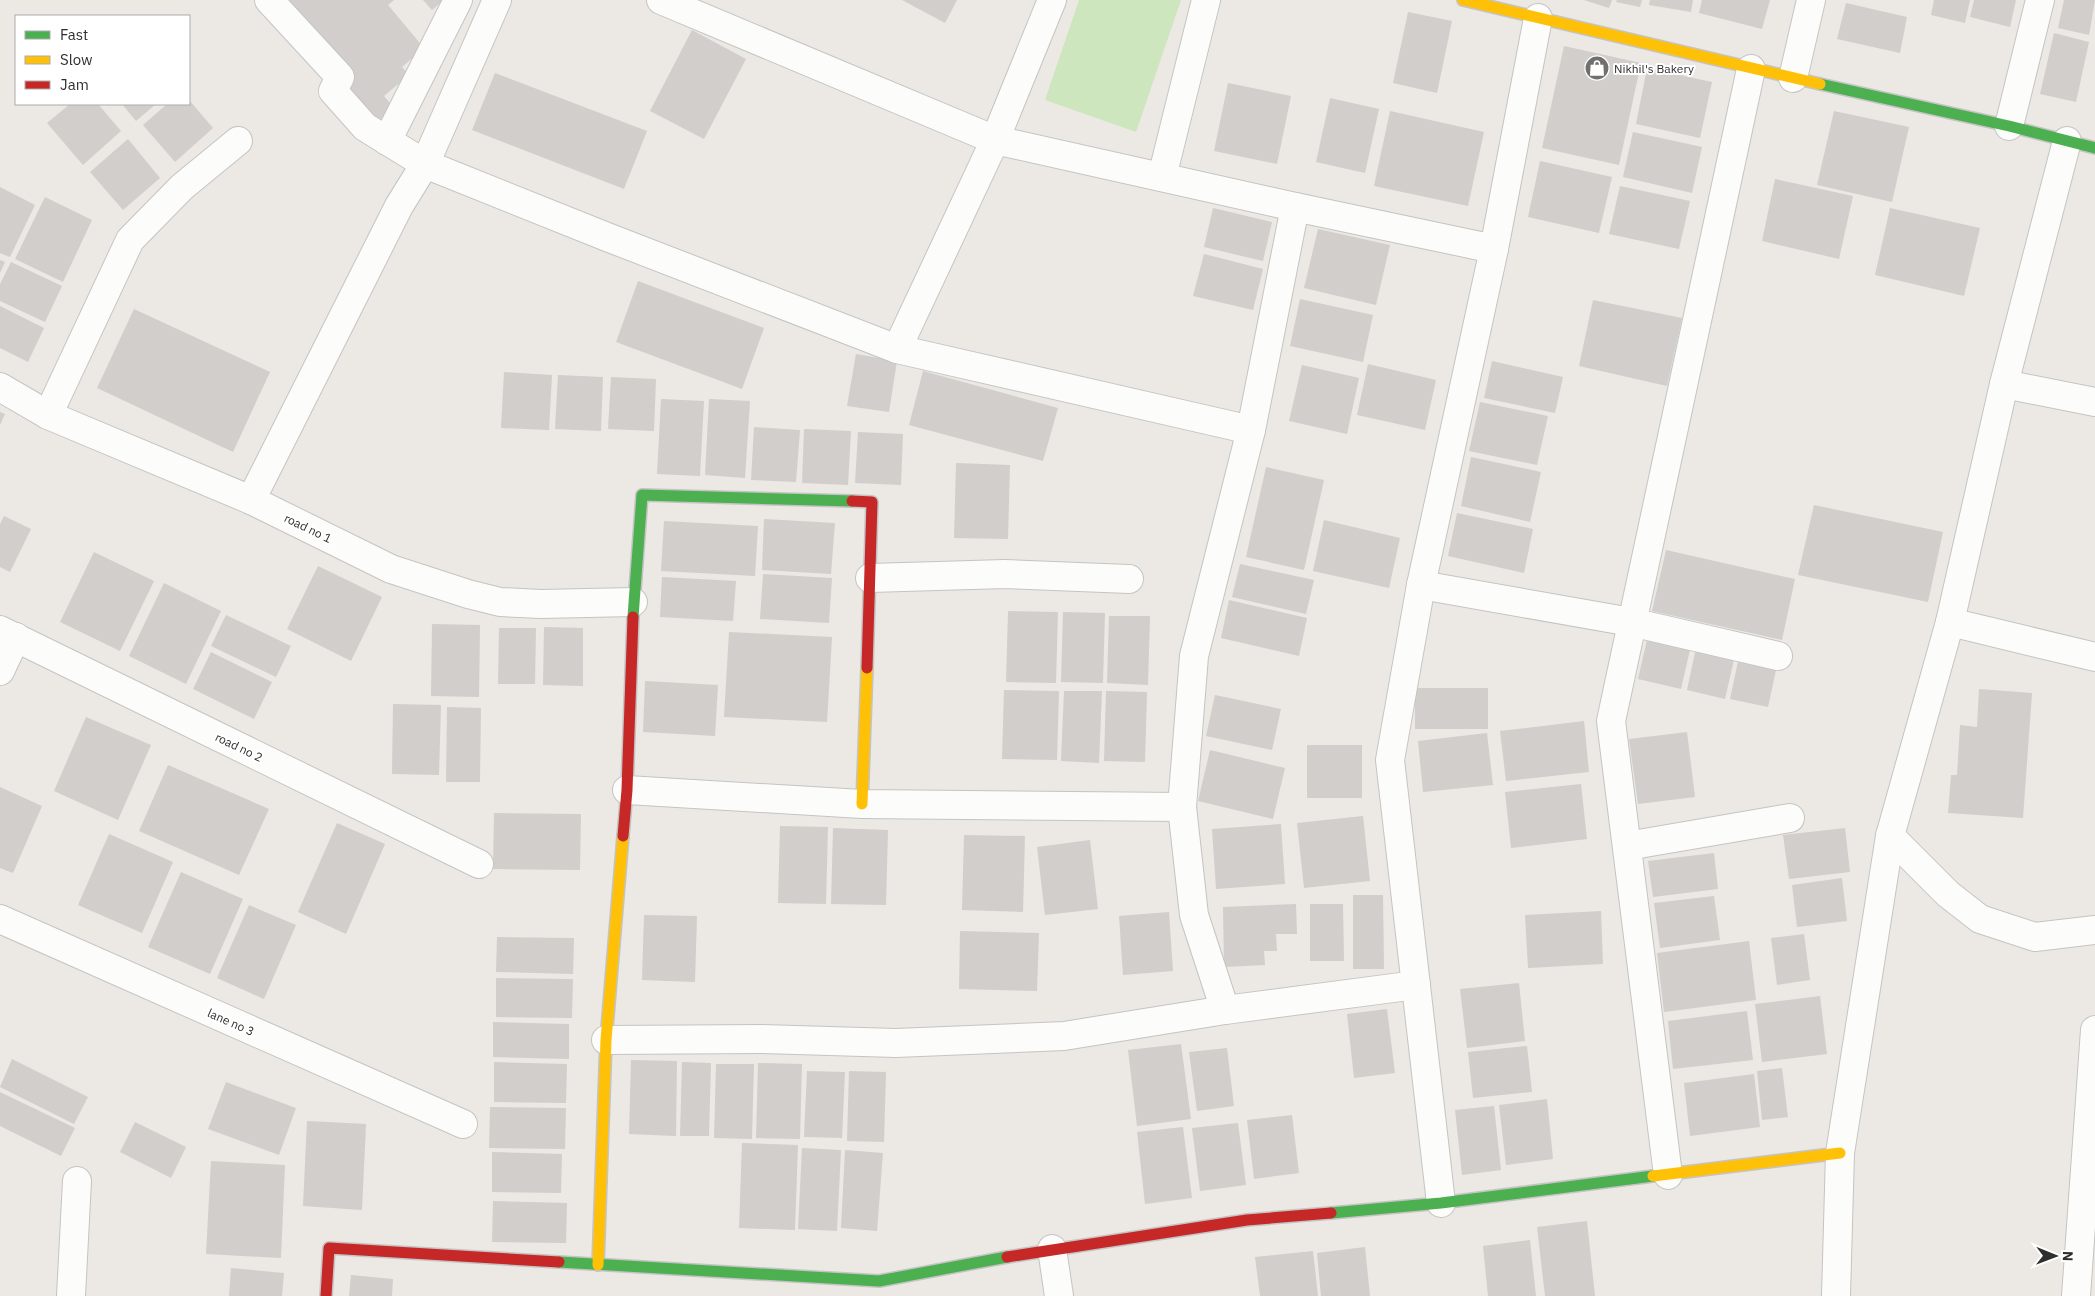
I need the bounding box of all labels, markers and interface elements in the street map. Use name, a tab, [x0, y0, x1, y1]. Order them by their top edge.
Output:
legend	[15, 15, 190, 105]
text: Fast	[60, 25, 88, 44]
text: Slow	[60, 50, 93, 69]
shop icon: Nikhil's Bakery	[1584, 55, 1610, 81]
place label: Nikhil's Bakery	[1614, 61, 1694, 76]
text: Jam	[60, 75, 89, 94]
street label: road no 1	[282, 510, 334, 546]
street label: road no 2	[213, 729, 265, 765]
street label: lane no 3	[205, 1005, 257, 1039]
north arrow	[2030, 1231, 2080, 1281]
text: N	[2059, 1251, 2077, 1261]

